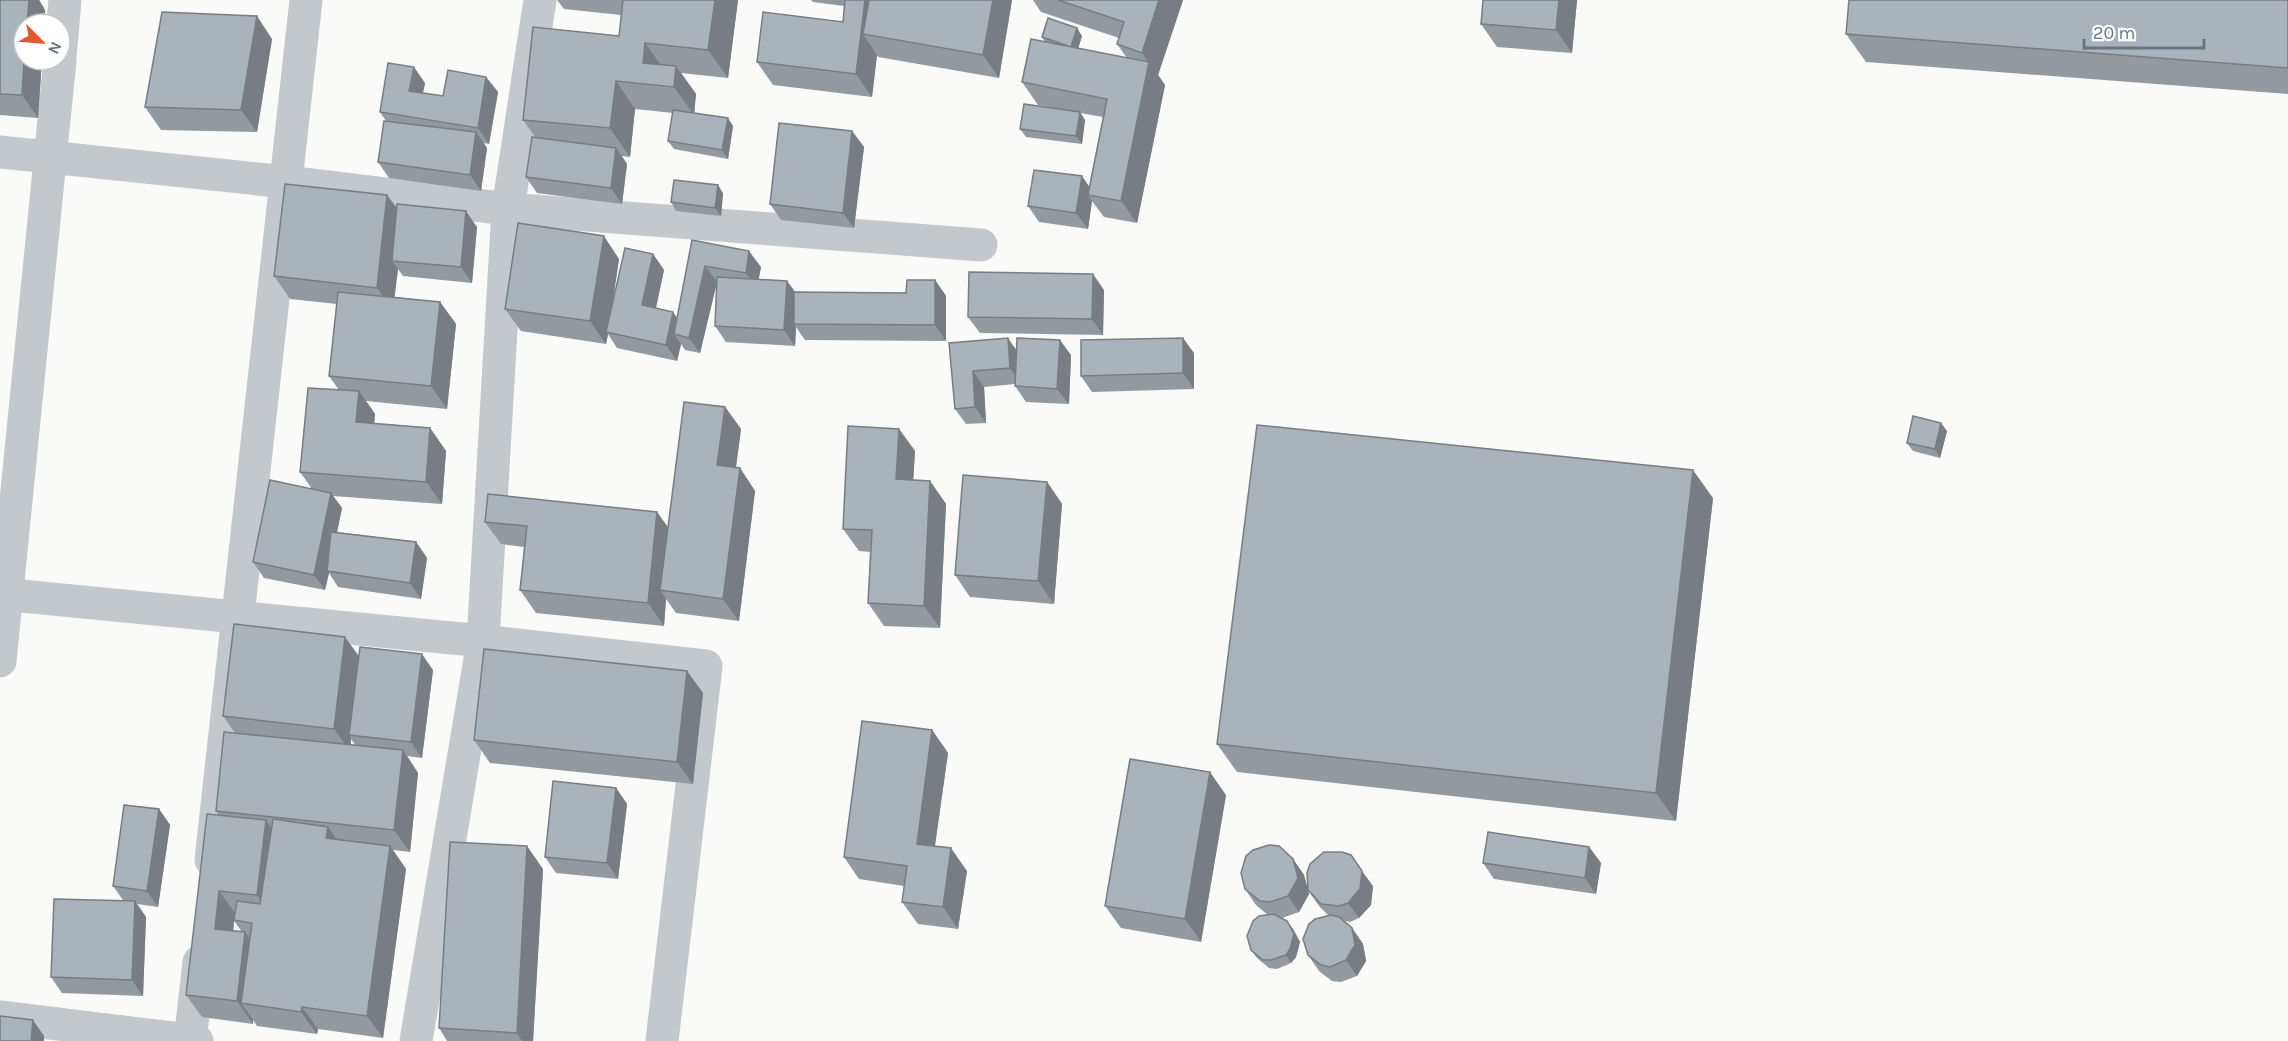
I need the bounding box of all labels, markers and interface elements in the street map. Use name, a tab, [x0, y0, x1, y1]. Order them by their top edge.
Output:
north arrow	[12, 12, 72, 72]
scale bar	[2084, 12, 2204, 50]
text: 20 m	[2093, 22, 2135, 44]
text: N	[44, 39, 66, 57]

